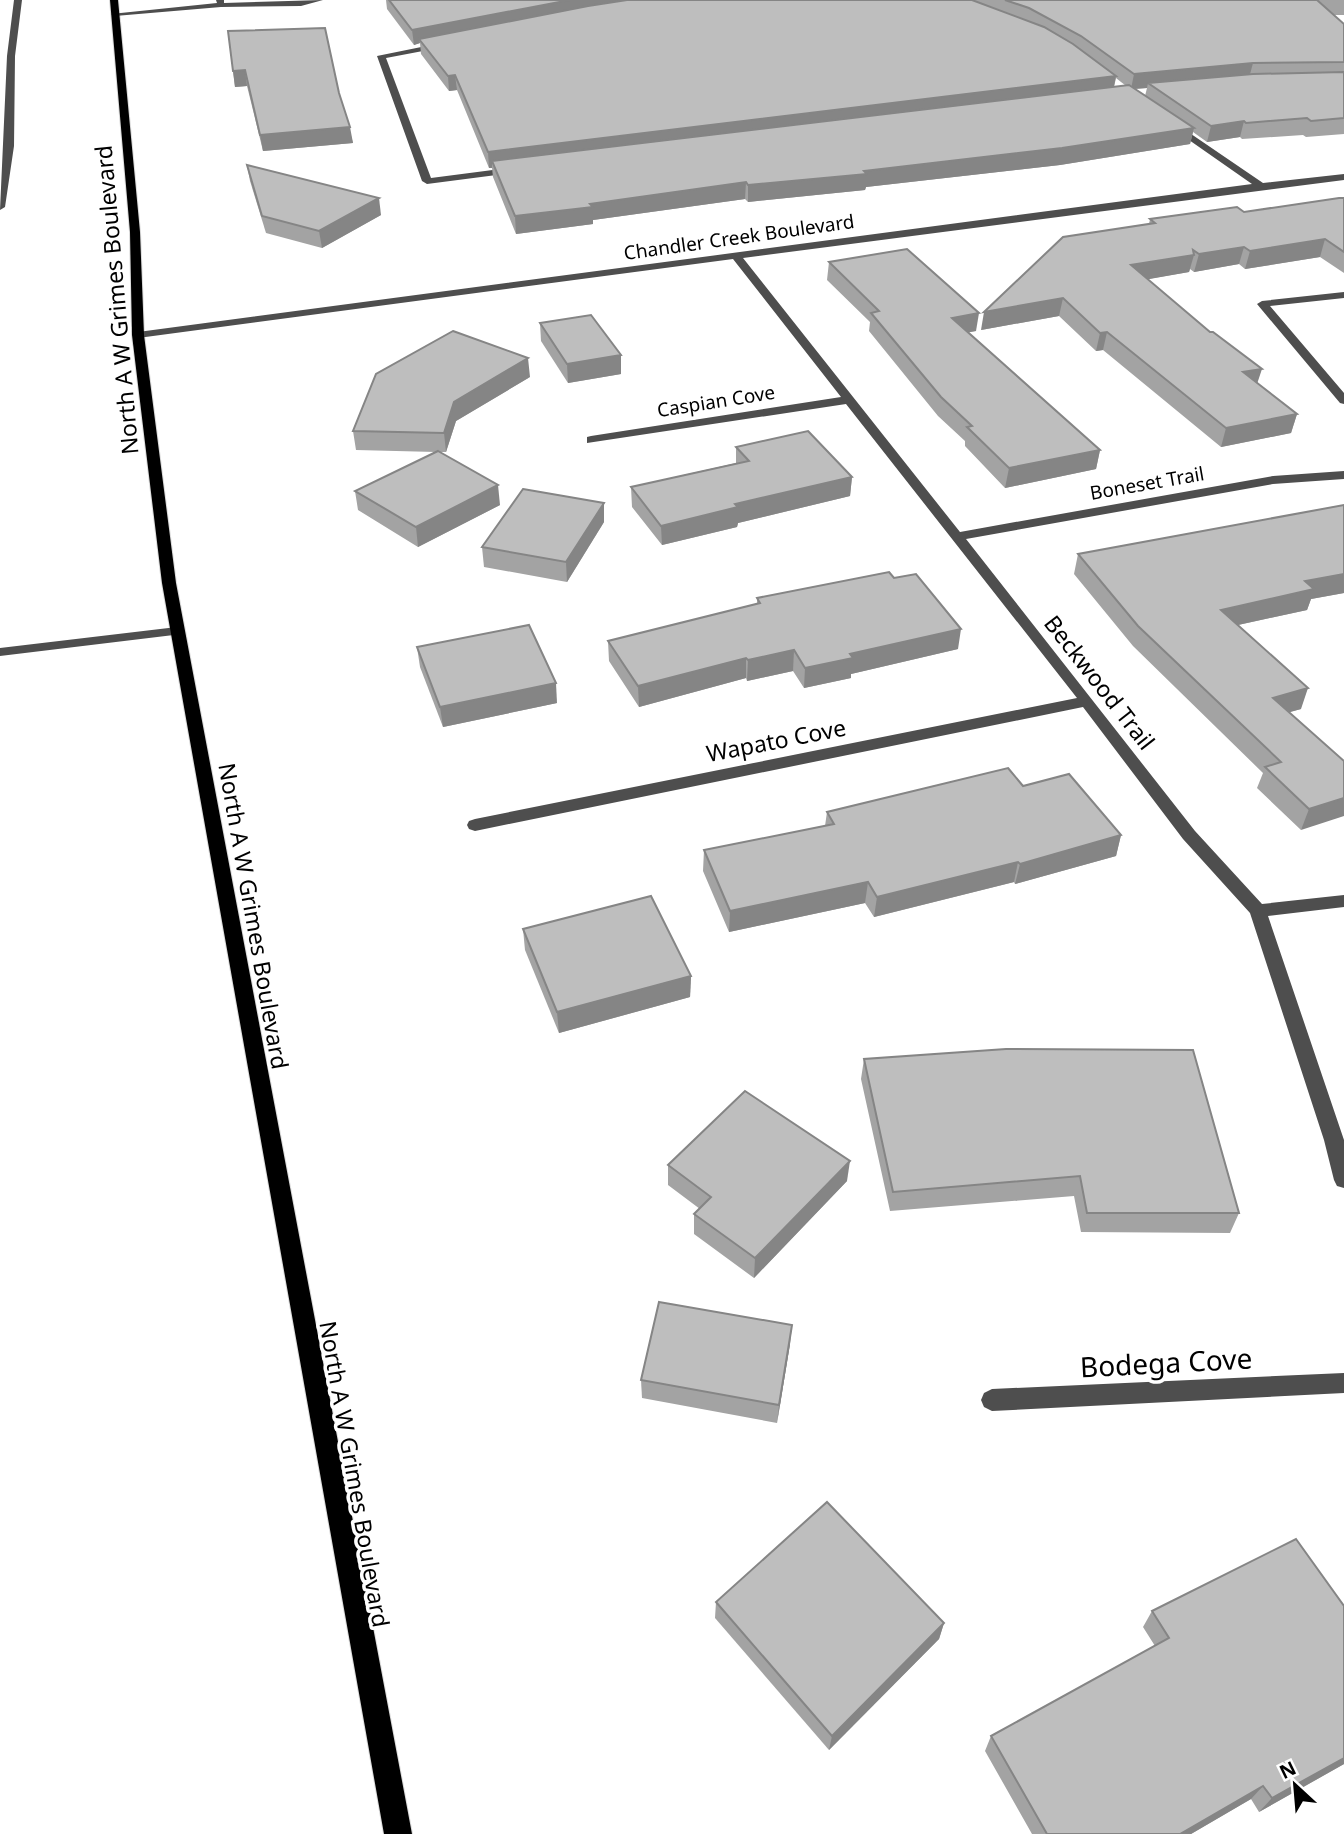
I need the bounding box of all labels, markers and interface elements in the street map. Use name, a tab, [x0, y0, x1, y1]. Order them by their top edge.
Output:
street label: North A W Grimes Boulevard	[87, 144, 145, 456]
street label: Chandler Creek Boulevard	[622, 208, 856, 266]
street label: Caspian Cove	[655, 379, 777, 423]
street label: Boneset Trail	[1088, 460, 1206, 506]
street label: Beckwood Trail	[1037, 608, 1163, 756]
street label: Wapato Cove	[703, 711, 849, 769]
street label: North A W Grimes Boulevard	[211, 760, 297, 1072]
street label: North A W Grimes Boulevard	[312, 1318, 398, 1630]
street label: Bodega Cove	[1079, 1339, 1253, 1385]
north arrow	[1260, 1750, 1330, 1820]
text: N	[1275, 1755, 1300, 1785]

